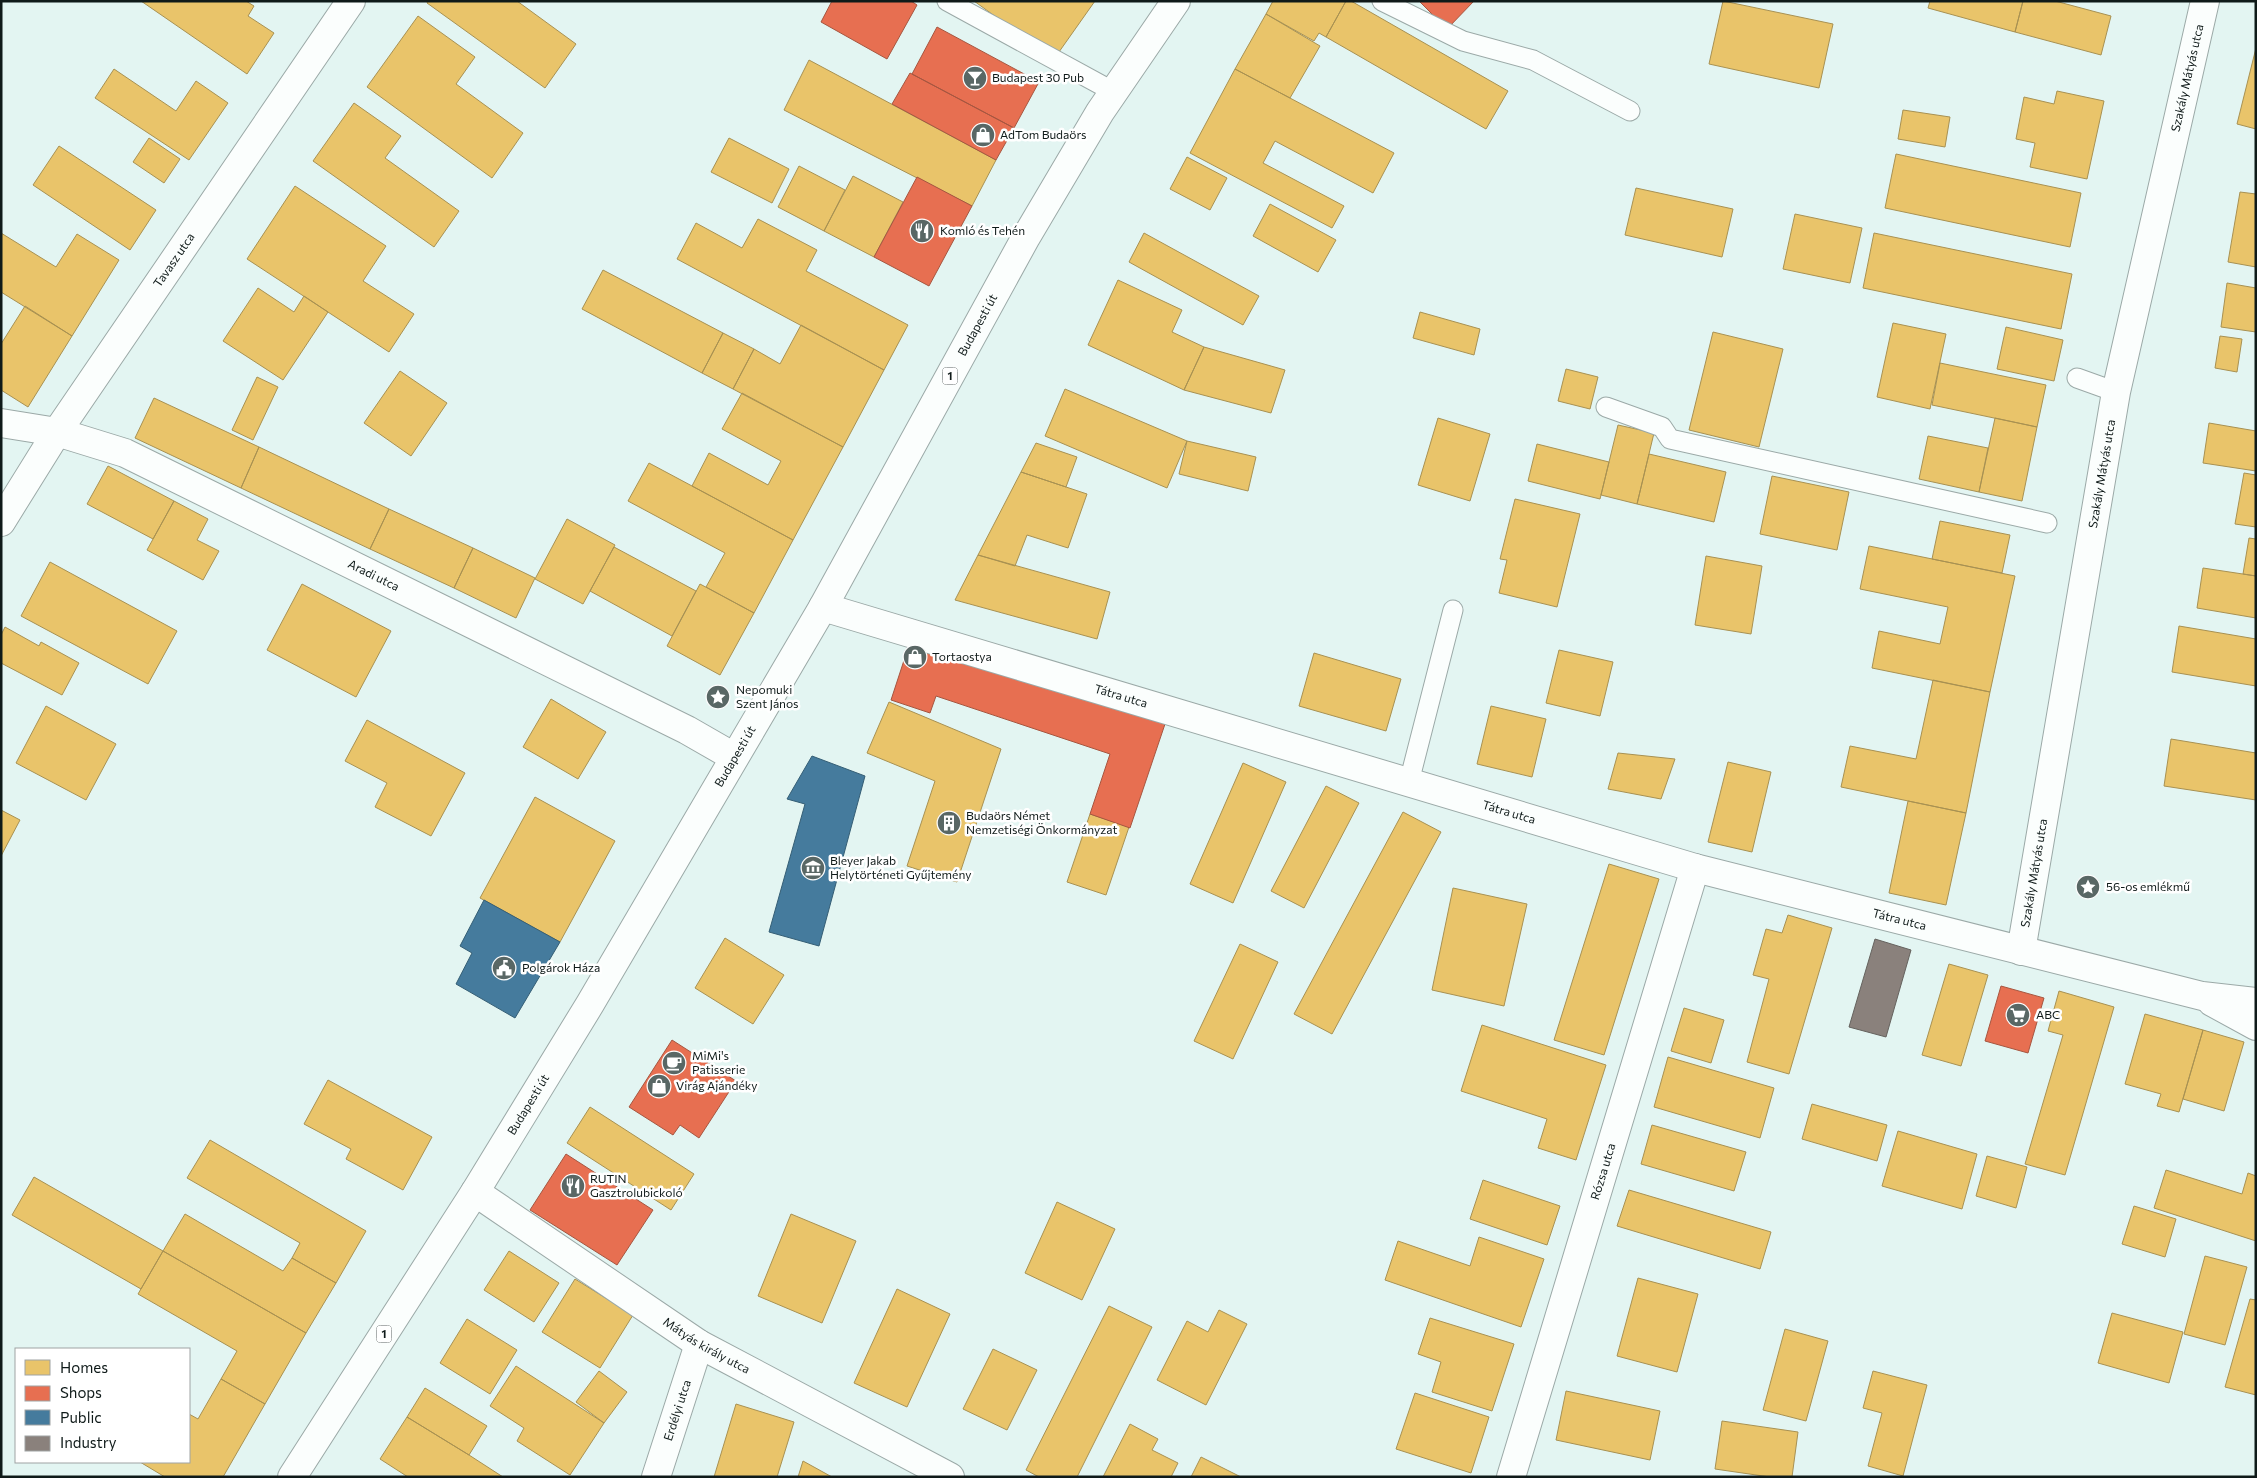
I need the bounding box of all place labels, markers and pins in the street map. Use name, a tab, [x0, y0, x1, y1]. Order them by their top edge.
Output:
bar icon: Budapest 30 Pub	[962, 65, 988, 91]
place label: Budapest 30 Pub	[992, 70, 1084, 84]
shop icon: AdTom Budaörs	[970, 122, 996, 148]
place label: AdTom Budaörs	[1000, 127, 1087, 141]
restaurant icon: Komló és Tehén	[909, 218, 935, 244]
place label: Komló és Tehén	[940, 223, 1025, 237]
shop icon: Tortaostya	[902, 644, 928, 670]
place label: Tortaostya	[932, 649, 992, 663]
place label: Nepomuki Szent János	[736, 682, 799, 711]
place icon: Nepomuki Szent János	[705, 684, 731, 710]
place label: Budaörs Német Nemzetiségi Önkormányzat	[966, 808, 1117, 836]
building icon: Budaörs Német Nemzetiségi Önkormányzat	[936, 810, 962, 836]
place label: Bleyer Jakab Helytörténeti Gyűjtemény	[830, 853, 971, 881]
museum icon: Bleyer Jakab Helytörténeti Gyűjtemény	[800, 855, 826, 881]
place icon: 56-os emlékmű	[2075, 874, 2101, 900]
place label: 56-os emlékmű	[2106, 879, 2190, 893]
public building icon: Polgárok Háza	[491, 955, 517, 981]
place label: Polgárok Háza	[522, 960, 600, 974]
supermarket icon: ABC	[2005, 1002, 2031, 1028]
place label: ABC	[2036, 1007, 2060, 1021]
place label: MiMi's Patisserie	[692, 1048, 745, 1076]
cafe icon: MiMi's Patisserie	[661, 1050, 687, 1076]
shop icon: Virág Ajándéky	[646, 1073, 672, 1099]
place label: Virág Ajándéky	[676, 1078, 757, 1092]
place label: RUTIN Gasztrolubickoló	[590, 1171, 683, 1199]
restaurant icon: RUTIN Gasztrolubickoló	[560, 1173, 586, 1199]

